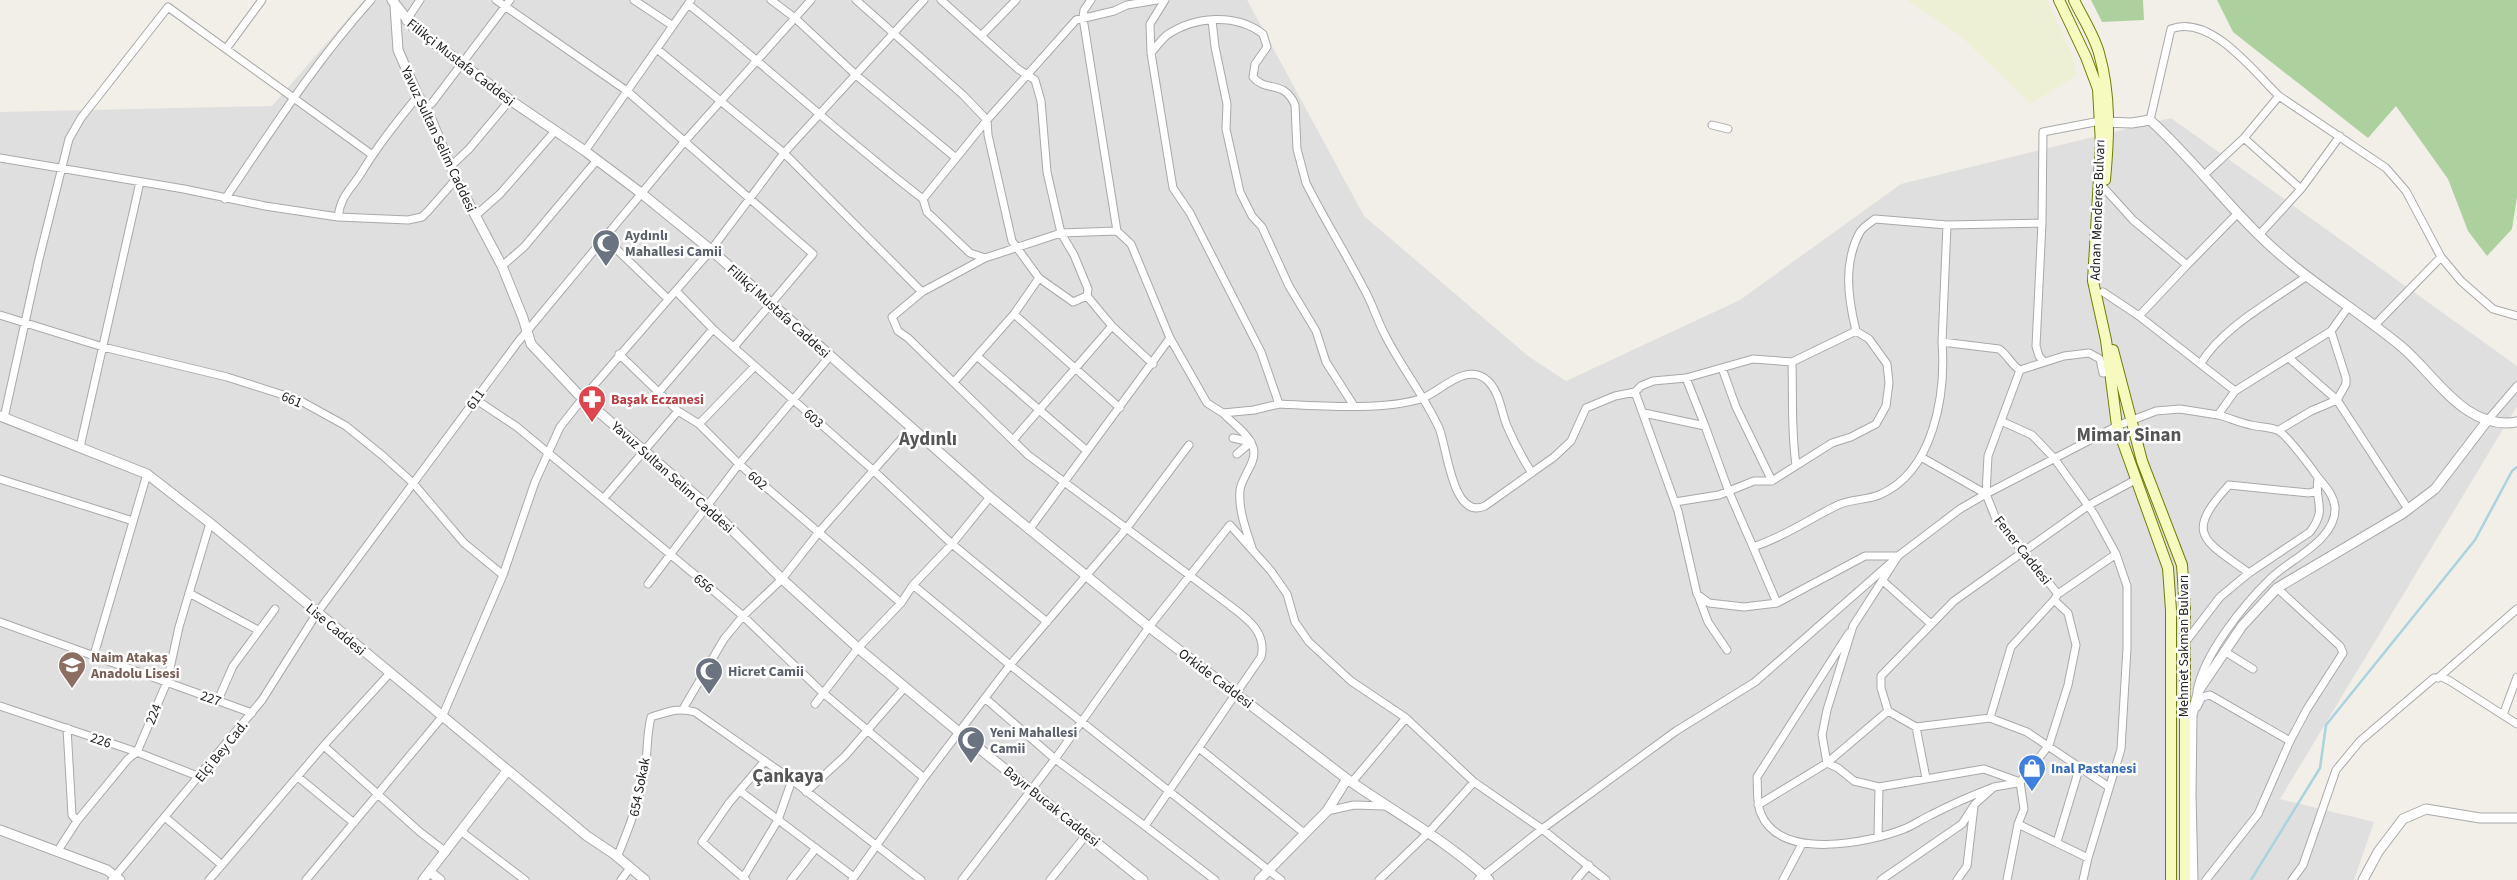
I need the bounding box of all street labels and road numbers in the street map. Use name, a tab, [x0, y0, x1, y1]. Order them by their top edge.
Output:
street label: Filikçi Mustafa Caddesi	[402, 14, 519, 111]
street label: Yavuz Sultan Selim Caddesi	[395, 62, 481, 216]
street label: Adnan Menderes Bulvarı	[2086, 139, 2110, 281]
street label: Filikçi Mustafa Caddesi	[723, 260, 834, 363]
street label: 611	[462, 385, 490, 414]
street label: 661	[278, 387, 305, 413]
street label: 603	[799, 404, 828, 433]
street label: Yavuz Sultan Selim Caddesi	[606, 416, 738, 538]
street label: 602	[743, 466, 772, 495]
street label: Fener Caddesi	[1989, 512, 2056, 589]
street label: 656	[689, 569, 718, 598]
street label: Mehmet Sakman Bulvarı	[2174, 575, 2194, 717]
street label: Lise Caddesi	[301, 599, 370, 661]
street label: Orkide Caddesi	[1174, 644, 1257, 714]
street label: 227	[198, 686, 224, 712]
street label: 224	[141, 701, 167, 728]
street label: Elçi Bey Cad.	[191, 716, 253, 787]
street label: 226	[88, 728, 114, 754]
street label: 654 Sokak	[624, 756, 655, 818]
street label: Bayır Bucak Caddesi	[999, 762, 1104, 852]

